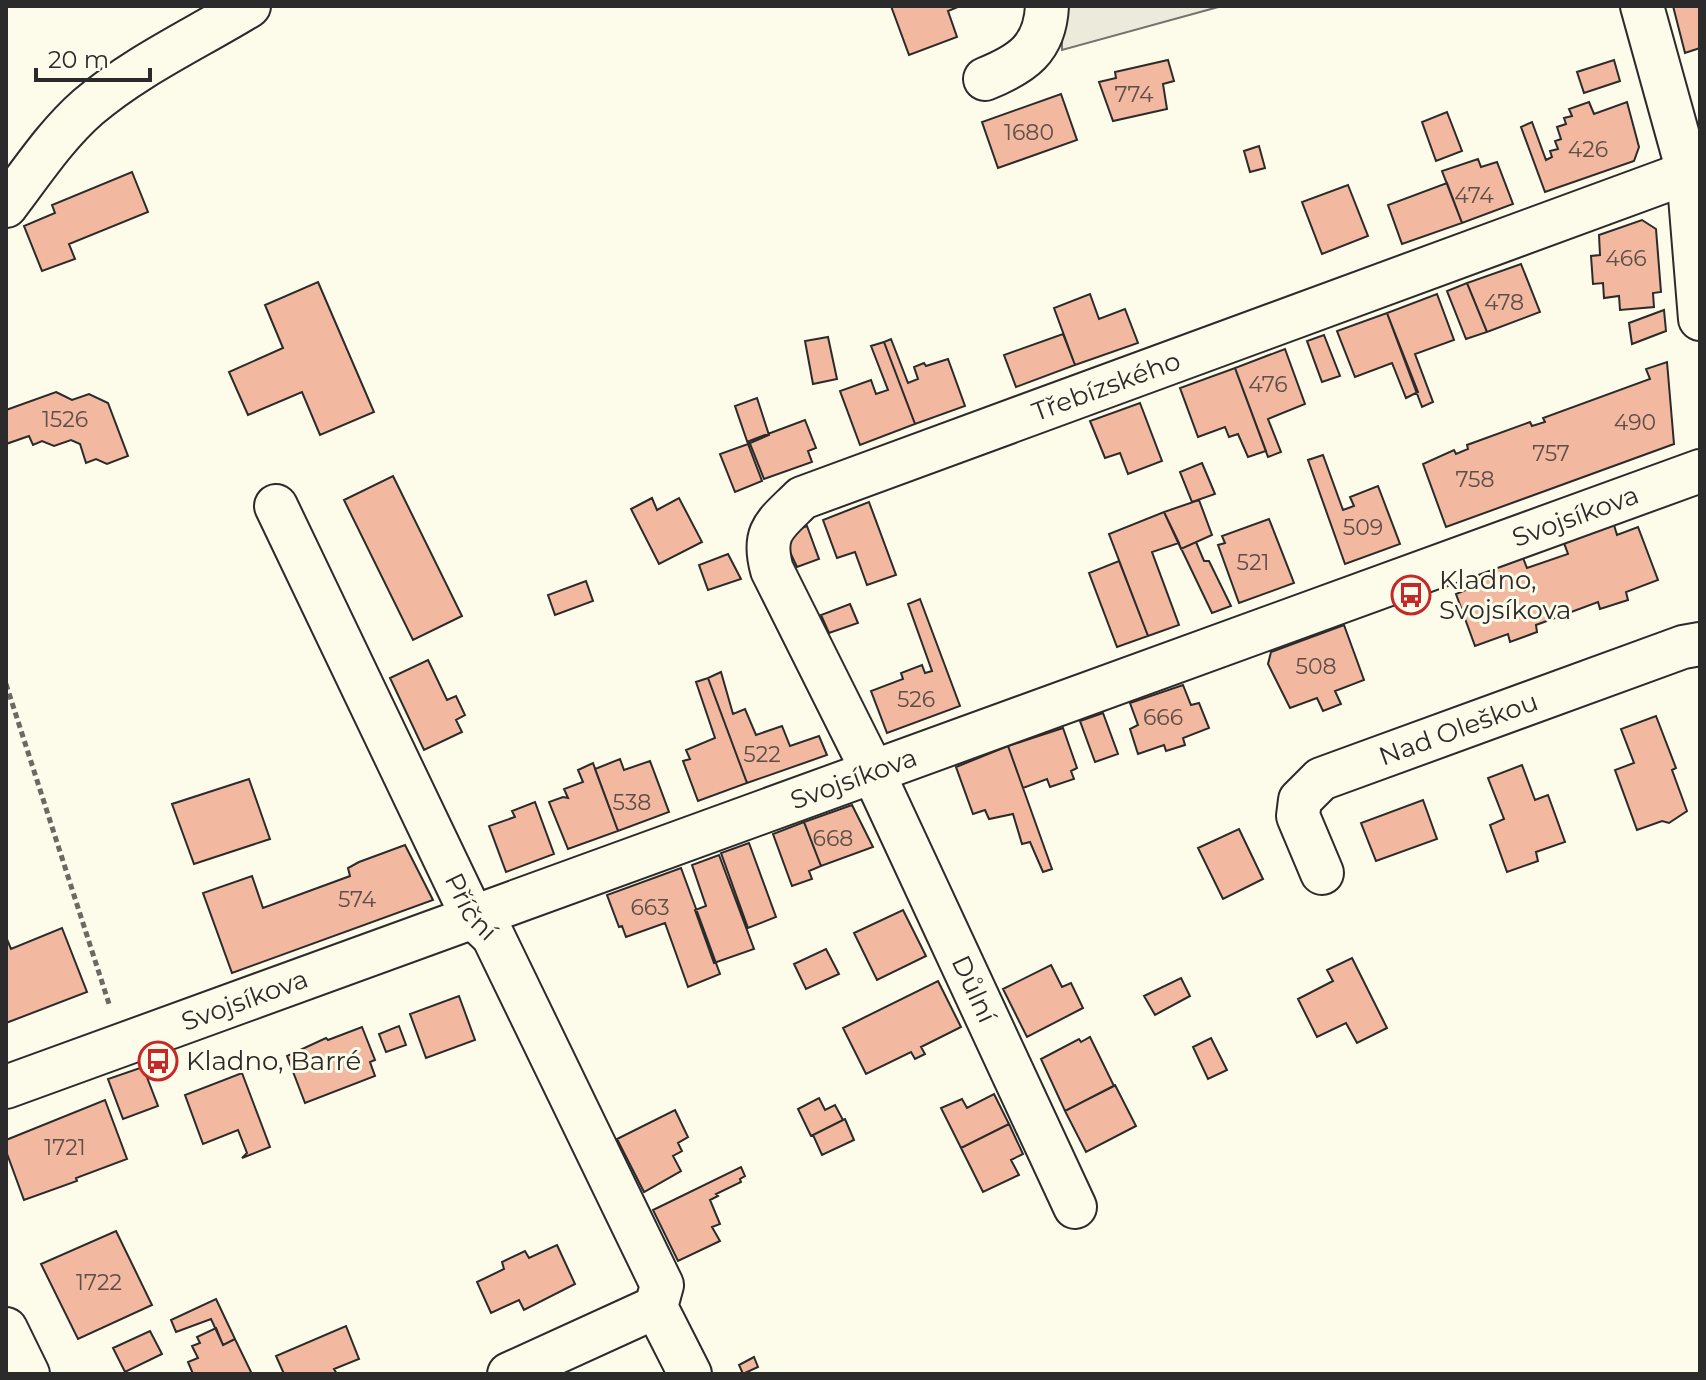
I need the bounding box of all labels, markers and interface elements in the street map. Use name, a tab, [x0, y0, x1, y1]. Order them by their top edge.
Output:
scale bar	[36, 32, 150, 82]
text: 20 m	[48, 45, 109, 74]
house number: 774	[1114, 81, 1154, 108]
house number: 1680	[1004, 119, 1054, 146]
house number: 426	[1568, 136, 1608, 163]
house number: 474	[1454, 182, 1494, 209]
house number: 466	[1605, 245, 1647, 272]
house number: 478	[1484, 289, 1524, 316]
street label: Třebízského	[1028, 344, 1185, 428]
house number: 476	[1248, 371, 1288, 398]
house number: 1526	[42, 406, 88, 433]
house number: 490	[1614, 409, 1656, 436]
house number: 757	[1532, 440, 1570, 467]
house number: 758	[1455, 466, 1495, 493]
street label: Svojsíkova	[1508, 479, 1643, 554]
house number: 509	[1343, 514, 1383, 541]
house number: 521	[1237, 549, 1269, 576]
place label: Kladno, Svojsíkova	[1439, 564, 1571, 626]
bus stop icon: Kladno, Svojsíkova	[1390, 574, 1432, 616]
house number: 508	[1295, 653, 1337, 680]
street label: Nad Oleškou	[1375, 685, 1542, 773]
house number: 526	[897, 686, 935, 713]
house number: 666	[1143, 704, 1183, 731]
house number: 522	[743, 741, 781, 768]
street label: Svojsíkova	[786, 741, 921, 816]
house number: 538	[613, 789, 651, 816]
house number: 668	[813, 825, 853, 852]
street label: Příční	[438, 868, 505, 948]
house number: 574	[338, 886, 377, 913]
house number: 663	[630, 894, 670, 921]
street label: Důlní	[945, 950, 1004, 1029]
street label: Svojsíkova	[177, 963, 312, 1038]
bus stop icon: Kladno, Barré	[137, 1040, 179, 1082]
place label: Kladno, Barré	[186, 1045, 361, 1077]
house number: 1721	[44, 1134, 86, 1161]
house number: 1722	[76, 1269, 122, 1296]

